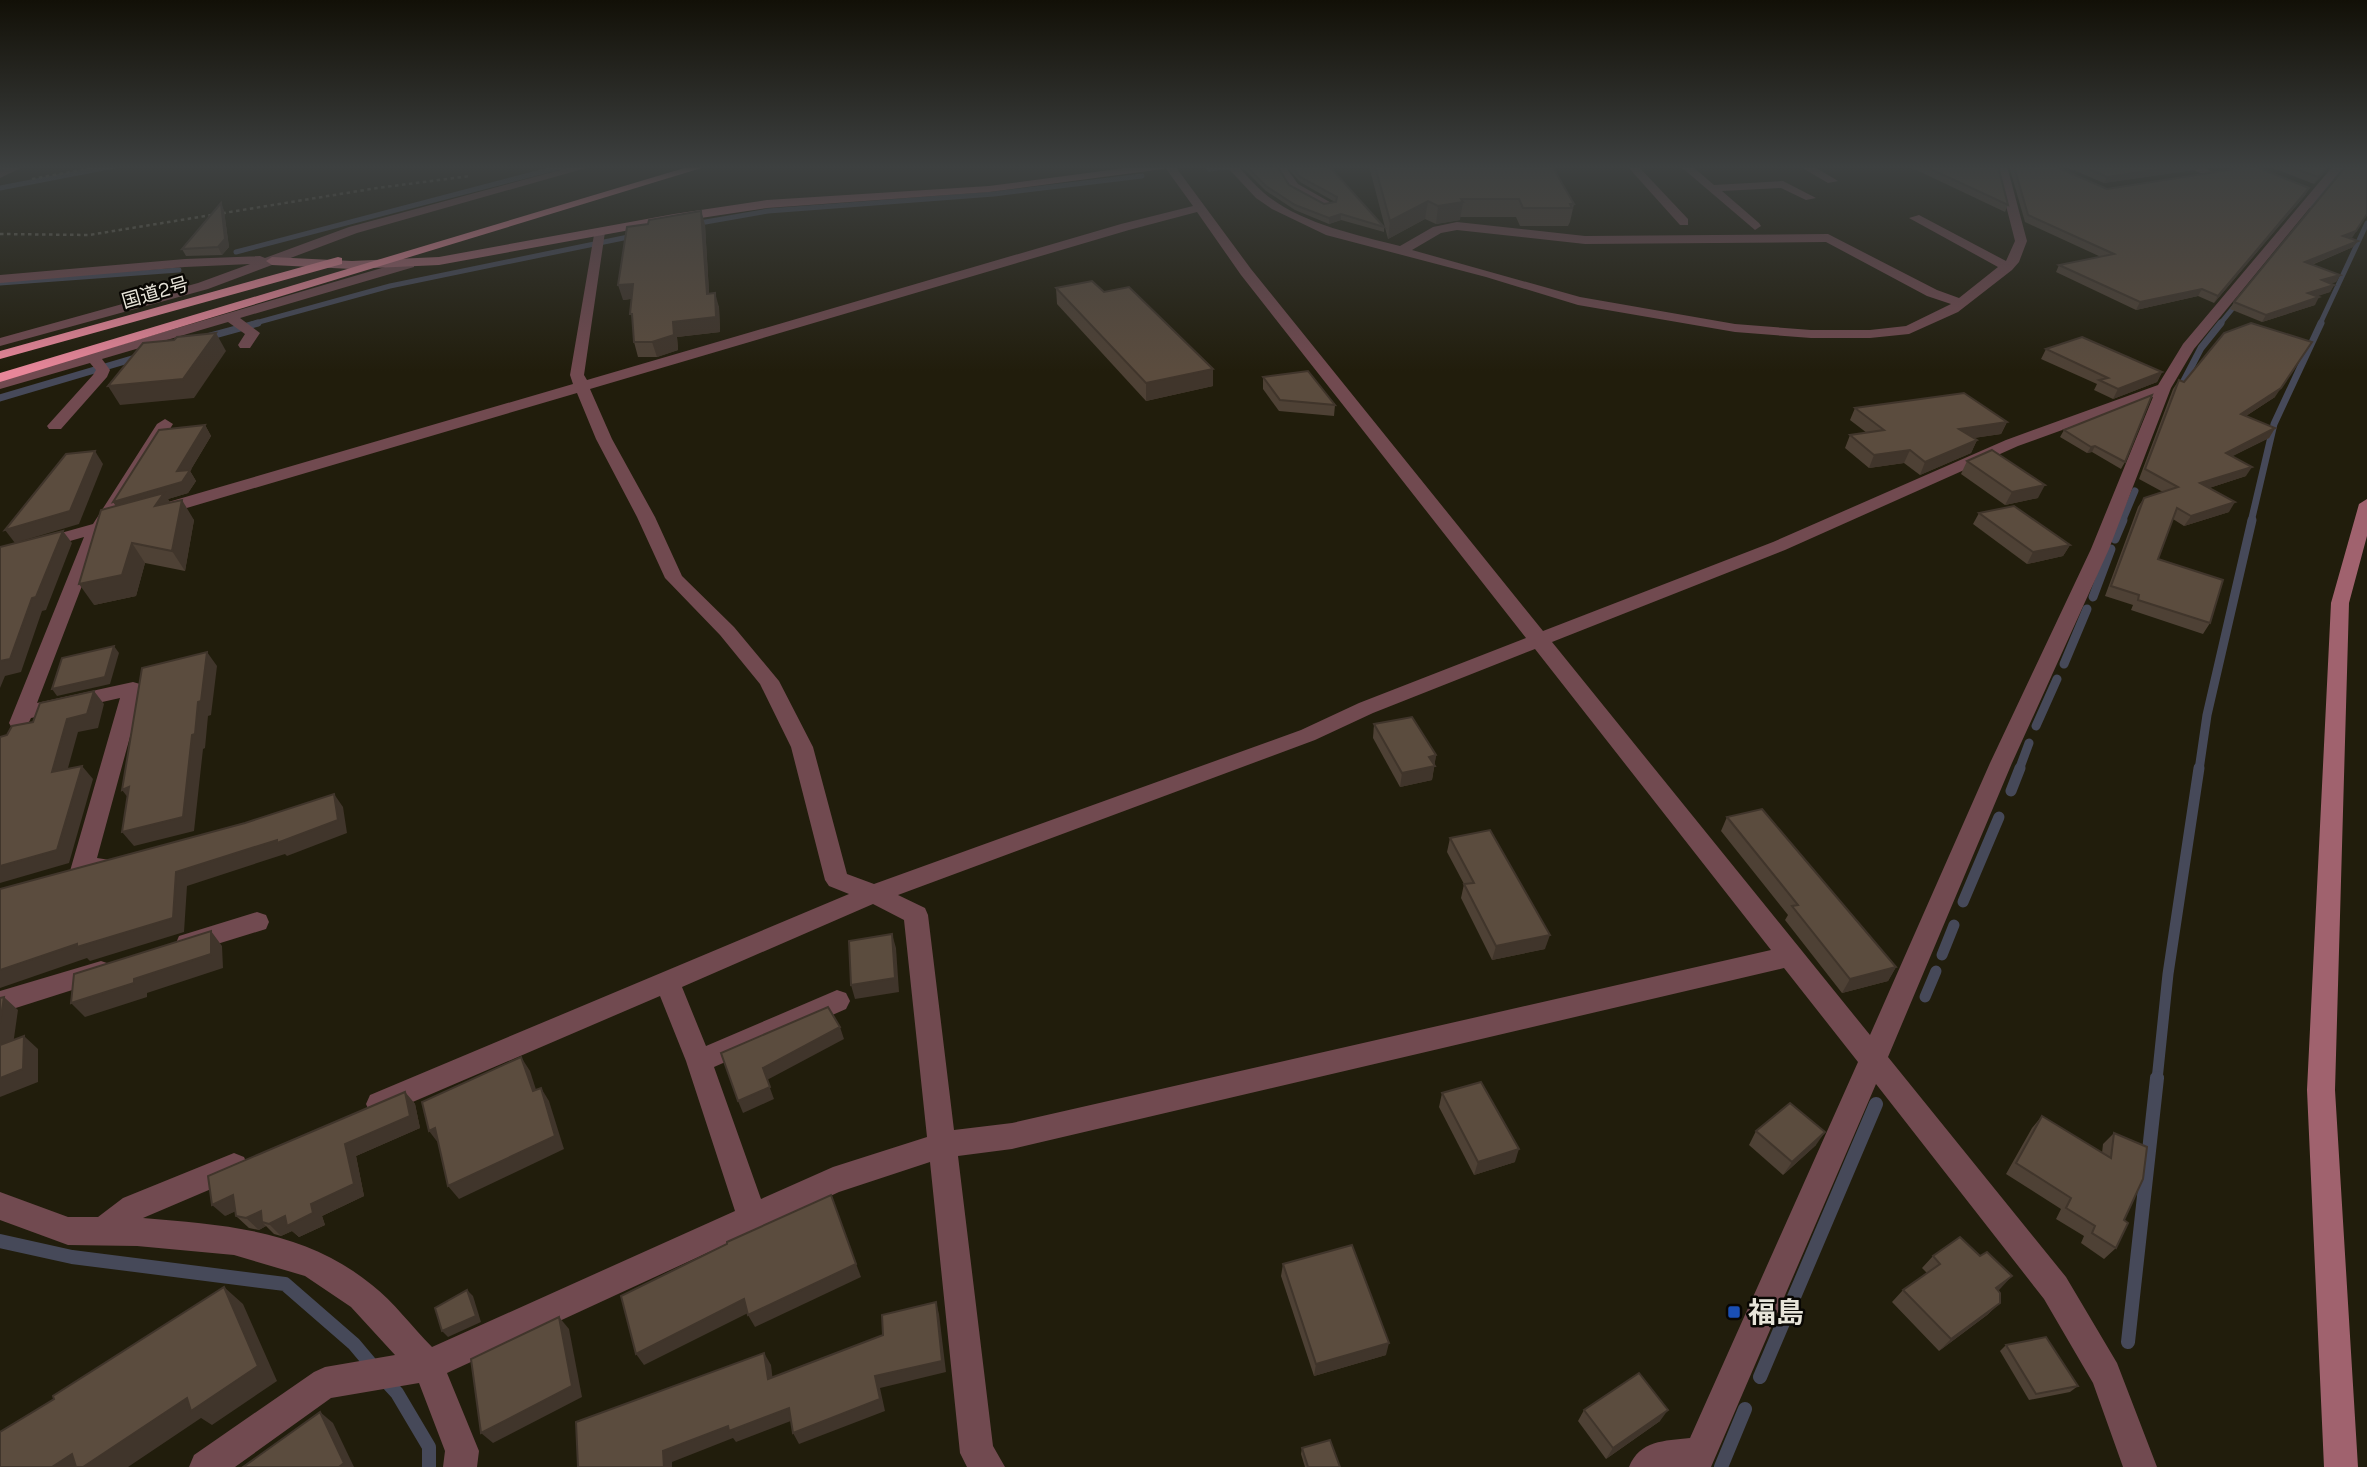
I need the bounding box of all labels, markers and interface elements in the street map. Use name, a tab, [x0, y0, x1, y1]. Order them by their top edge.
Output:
street label: 国道2号	[119, 271, 191, 314]
place label: 福島	[1748, 1294, 1804, 1330]
marker: 福島	[1726, 1304, 1742, 1320]

